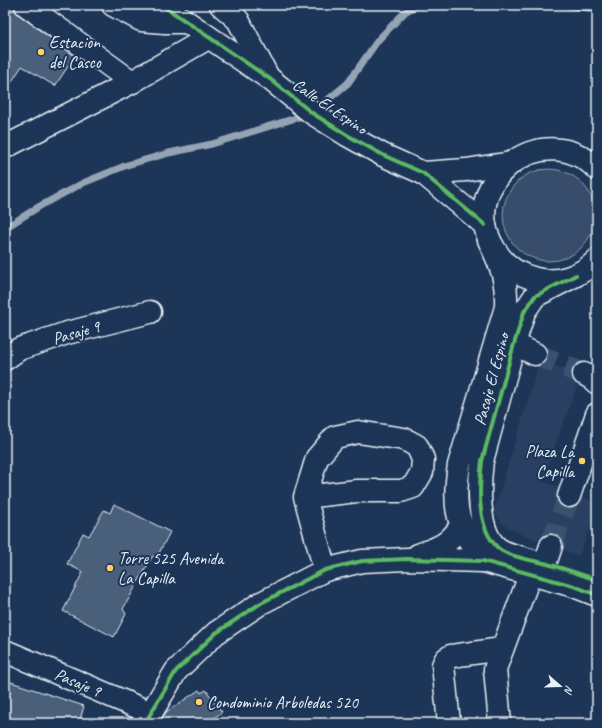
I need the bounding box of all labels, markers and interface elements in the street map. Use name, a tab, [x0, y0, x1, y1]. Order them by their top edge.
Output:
place label: Estacion del Casco	[49, 32, 102, 73]
marker: Estacion del Casco	[36, 47, 46, 57]
street label: Calle El Espino	[289, 74, 372, 140]
street label: Pasaje 9	[50, 315, 103, 349]
street label: Pasaje El Espino	[469, 329, 514, 428]
place label: Plaza La Capilla	[525, 441, 576, 482]
marker: Plaza La Capilla	[577, 456, 587, 466]
place label: Torre 525 Avenida La Capilla	[118, 548, 225, 589]
marker: Torre 525 Avenida La Capilla	[105, 563, 115, 573]
street label: Pasaje 9	[52, 663, 105, 702]
north arrow	[540, 666, 580, 706]
text: N	[561, 684, 577, 697]
place label: Condominio Arboledas 520	[207, 692, 359, 713]
marker: Condominio Arboledas 520	[194, 697, 204, 707]

